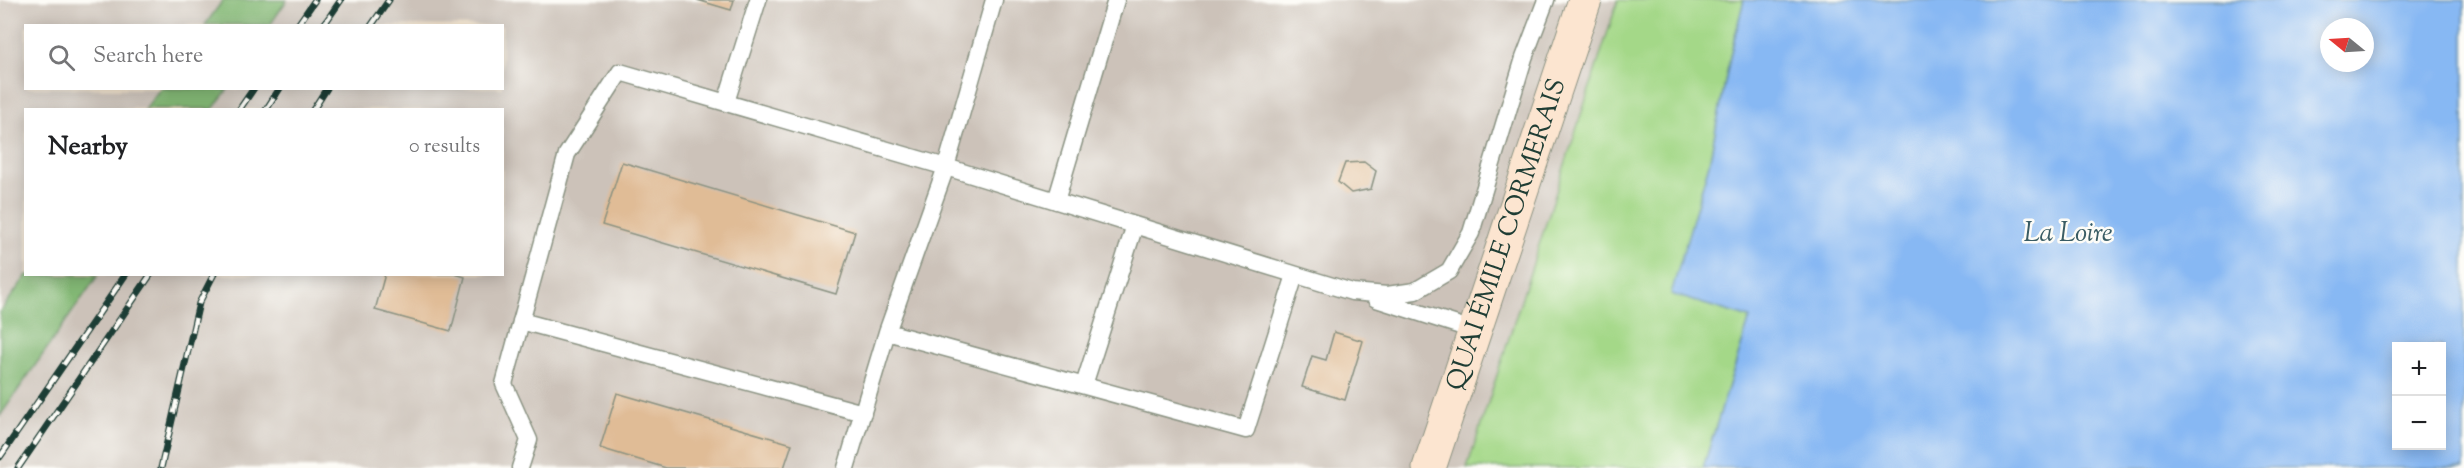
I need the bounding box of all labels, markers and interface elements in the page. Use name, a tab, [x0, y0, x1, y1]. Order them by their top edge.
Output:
north arrow	[2320, 18, 2374, 72]
search box	[24, 24, 504, 90]
icon: search	[45, 41, 78, 74]
text: Search here	[93, 41, 203, 73]
street label: QUAI ÉMILE CORMERAIS	[1438, 74, 1576, 396]
text: Nearby	[48, 129, 128, 166]
text: 0 results	[409, 133, 480, 162]
water label: La Loire	[2023, 215, 2113, 254]
map controls	[2392, 342, 2446, 450]
button: +	[2392, 342, 2446, 396]
button: −	[2392, 396, 2446, 450]

